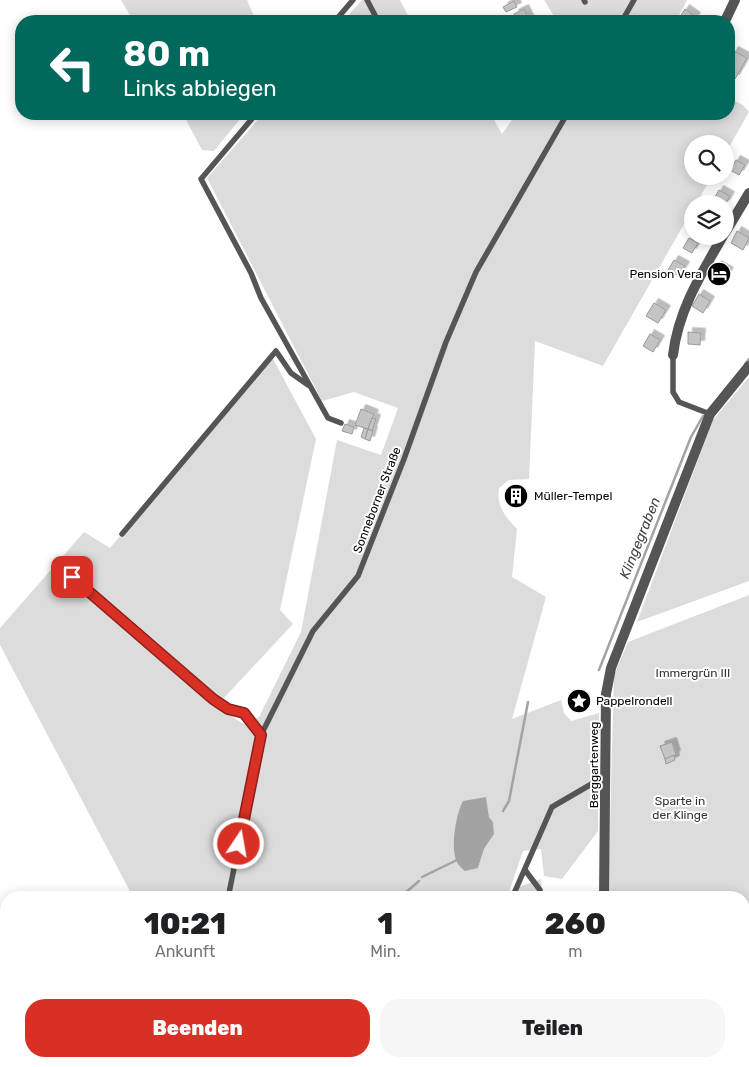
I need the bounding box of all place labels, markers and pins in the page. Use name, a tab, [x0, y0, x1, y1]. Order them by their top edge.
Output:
hotel icon: Pension Vera	[706, 261, 732, 287]
place label: Pension Vera	[630, 267, 702, 281]
building icon: Müller-Tempel	[503, 483, 529, 509]
place label: Müller-Tempel	[534, 489, 612, 503]
pin	[51, 556, 93, 598]
place icon: Pappelrondell	[566, 688, 592, 714]
place label: Pappelrondell	[596, 694, 673, 708]

